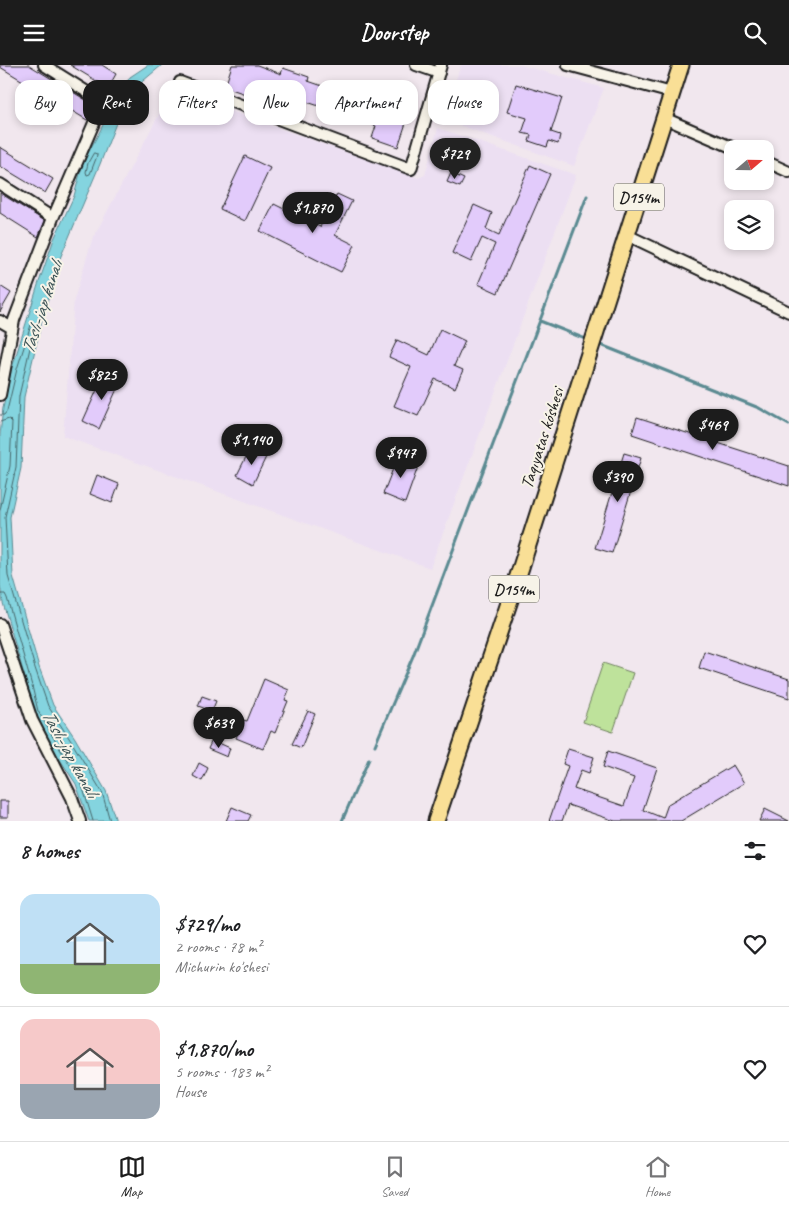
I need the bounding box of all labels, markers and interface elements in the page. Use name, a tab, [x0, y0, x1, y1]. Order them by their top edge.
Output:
icon: menu	[20, 19, 48, 47]
text: Doorstep	[361, 19, 428, 47]
icon: search	[741, 19, 769, 47]
chip: Buy	[15, 80, 73, 125]
chip: Rent	[83, 80, 149, 125]
chip: Filters	[159, 80, 234, 125]
chip: New	[244, 80, 306, 125]
chip: Apartment	[316, 80, 418, 125]
chip: House	[428, 80, 499, 125]
pin: $729	[425, 137, 485, 180]
north arrow	[724, 140, 774, 190]
map controls	[724, 140, 774, 250]
text: $729	[441, 144, 469, 164]
road number: D154m	[614, 183, 664, 211]
pin: $1,870	[272, 191, 354, 234]
text: $1,870	[293, 198, 333, 218]
button: layers	[724, 200, 774, 250]
water label: Taslı-jap kanalı	[16, 255, 69, 357]
pin: $825	[72, 359, 132, 401]
text: $825	[88, 365, 116, 385]
street label: Taqıyatas kóshesi	[515, 382, 569, 491]
pin: $469	[683, 409, 743, 451]
text: $469	[699, 415, 727, 435]
pin: $1,140	[211, 423, 293, 466]
text: $1,140	[232, 430, 272, 450]
pin: $947	[371, 437, 431, 479]
text: $947	[387, 443, 415, 463]
pin: $390	[588, 461, 648, 503]
text: $390	[604, 467, 632, 487]
road number: D154m	[489, 575, 539, 603]
water label: Taslı-jap kanalı	[36, 706, 106, 804]
pin: $639	[189, 707, 249, 749]
text: $639	[205, 713, 233, 733]
icon: filters	[741, 837, 769, 865]
text: 8 homes	[20, 838, 79, 864]
text: $729/mo	[175, 911, 239, 937]
icon: home	[60, 914, 120, 974]
icon: heart	[741, 930, 769, 958]
text: 2 rooms · 78 m²	[175, 937, 261, 957]
text: Michurin ko'shesi	[175, 957, 268, 977]
text: $1,870/mo	[175, 1036, 253, 1062]
icon: home	[60, 1039, 120, 1099]
icon: heart	[741, 1055, 769, 1083]
text: 5 rooms · 183 m²	[175, 1062, 269, 1082]
text: House	[175, 1082, 206, 1102]
tab: Map	[118, 1153, 146, 1200]
tab: Saved	[381, 1153, 409, 1200]
tab: Home	[644, 1153, 672, 1200]

